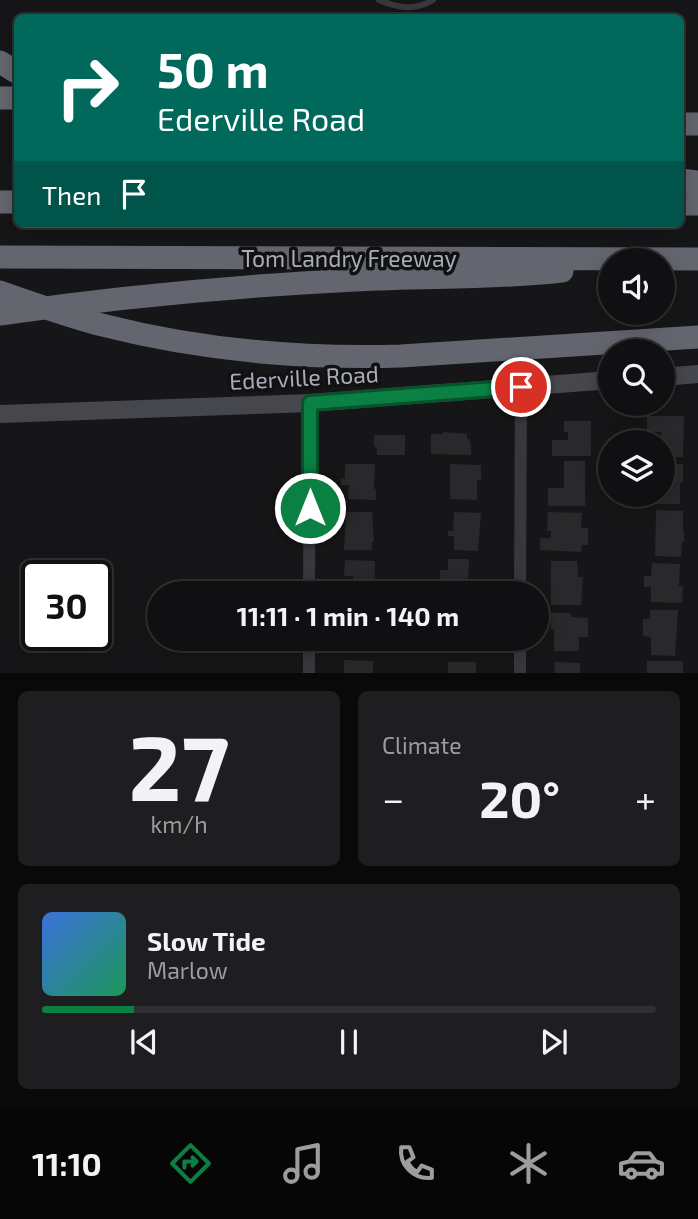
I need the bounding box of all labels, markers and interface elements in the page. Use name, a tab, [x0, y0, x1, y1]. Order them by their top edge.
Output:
text: 50 m	[157, 39, 269, 98]
icon: right	[42, 42, 133, 133]
text: Ederville Road	[157, 99, 365, 137]
icon: arrive	[115, 175, 153, 213]
text: Then	[42, 179, 101, 210]
street label: Tom Landry Freeway	[241, 244, 457, 272]
map controls	[598, 248, 675, 507]
button: sound	[598, 248, 675, 325]
button: search	[598, 339, 675, 416]
pin	[491, 357, 551, 417]
street label: Ederville Road	[229, 359, 379, 395]
icon: arrive	[502, 368, 540, 406]
button: layers	[598, 430, 675, 507]
position arrow	[273, 471, 347, 545]
speed limit sign: 30	[21, 560, 112, 651]
text: 11:11 · 1 min · 140 m	[237, 600, 459, 631]
text: 27	[129, 710, 229, 819]
text: Climate	[382, 731, 462, 759]
text: 20°	[479, 766, 560, 828]
text: −	[382, 775, 404, 821]
text: +	[635, 775, 656, 821]
text: km/h	[150, 810, 208, 838]
text: Slow Tide	[147, 925, 266, 956]
text: Marlow	[147, 956, 228, 984]
icon: previous	[125, 1023, 163, 1061]
icon: pause	[330, 1023, 368, 1061]
icon: next	[535, 1023, 573, 1061]
icon: directions	[166, 1139, 215, 1188]
icon: music	[279, 1139, 328, 1188]
icon: phone	[391, 1139, 440, 1188]
icon: climate	[504, 1139, 553, 1188]
icon: car	[617, 1139, 666, 1188]
text: 11:10	[32, 1144, 102, 1182]

